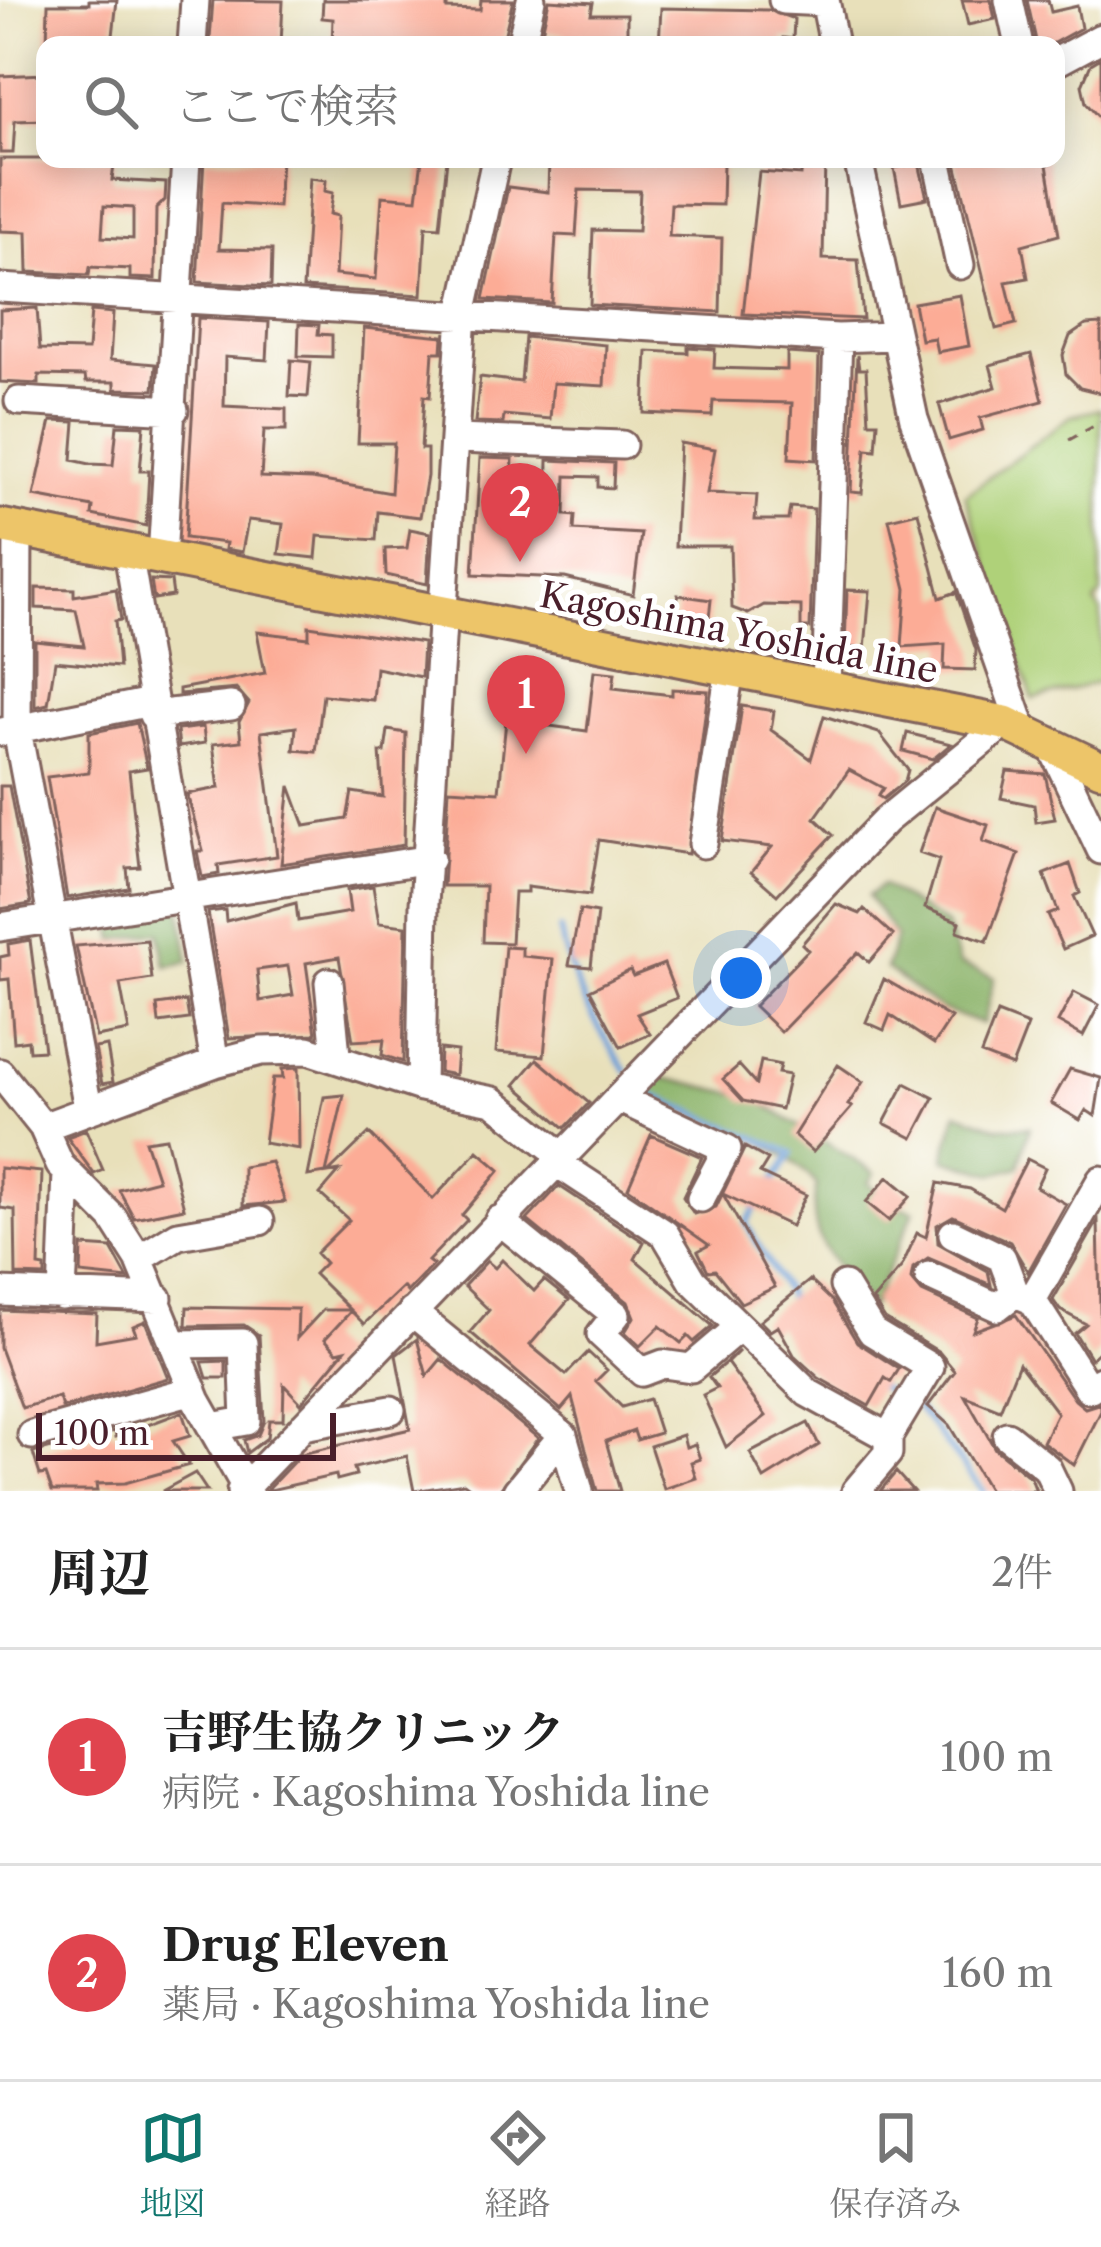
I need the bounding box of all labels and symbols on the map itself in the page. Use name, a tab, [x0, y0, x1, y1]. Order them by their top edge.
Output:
pin: 2	[481, 463, 559, 562]
street label: Kagoshima Yoshida line	[536, 572, 942, 692]
pin: 1	[487, 655, 565, 754]
your location	[711, 948, 771, 1008]
scale bar	[36, 1407, 336, 1460]

